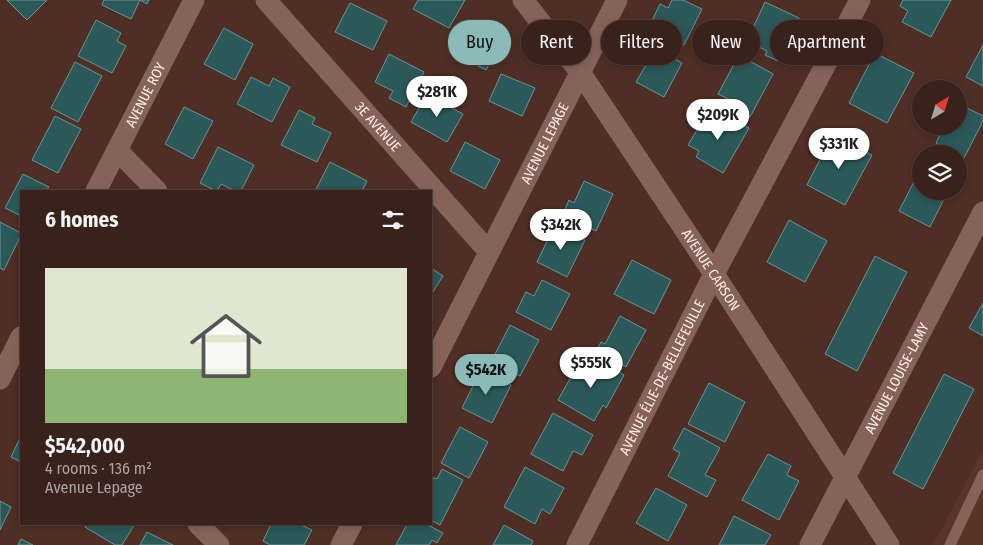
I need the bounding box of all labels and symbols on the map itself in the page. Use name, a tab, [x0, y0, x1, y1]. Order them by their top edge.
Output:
street label: AVENUE ROY	[122, 60, 169, 130]
pin: $281K	[402, 76, 472, 118]
north arrow	[912, 80, 968, 135]
pin: $209K	[683, 98, 753, 141]
street label: 3E AVENUE	[351, 99, 404, 155]
street label: AVENUE LEPAGE	[517, 100, 573, 187]
pin: $331K	[804, 128, 874, 170]
pin: $342K	[526, 208, 596, 251]
street label: AVENUE CARSON	[678, 226, 743, 314]
street label: AVENUE ÉLIE-DE-BELLEFEUILLE	[616, 297, 709, 458]
street label: AVENUE LOUISE-LAMY	[861, 320, 933, 437]
pin: $555K	[556, 346, 626, 389]
pin: $542K	[451, 354, 521, 396]

